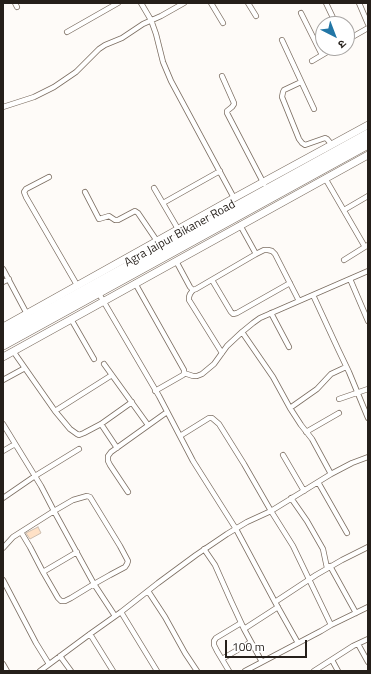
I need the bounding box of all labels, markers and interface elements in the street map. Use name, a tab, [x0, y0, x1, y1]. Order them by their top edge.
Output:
north arrow	[315, 16, 355, 56]
text: उ	[335, 36, 350, 52]
street label: Agra Jaipur Bikaner Road	[122, 197, 238, 271]
scale bar	[227, 632, 309, 658]
text: 100 m	[232, 637, 265, 656]

